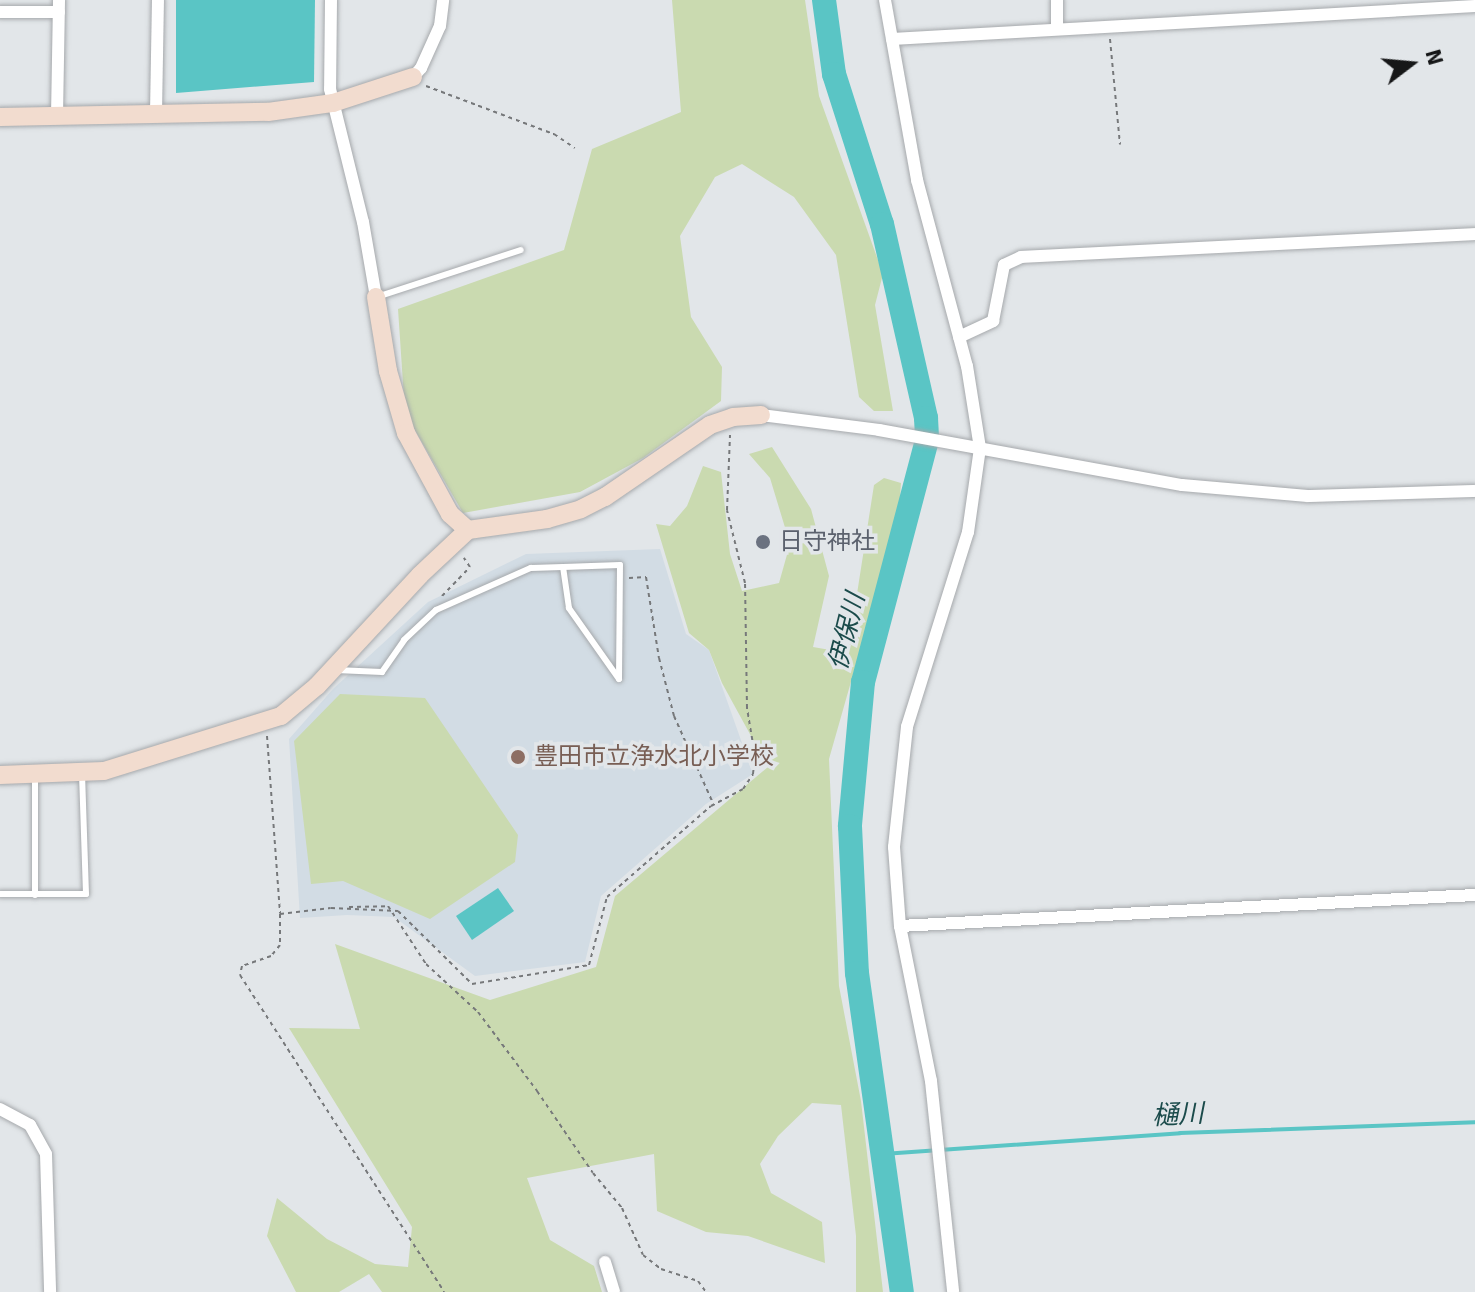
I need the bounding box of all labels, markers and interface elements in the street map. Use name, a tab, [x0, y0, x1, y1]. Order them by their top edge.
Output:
north arrow	[1371, 24, 1451, 104]
text: N	[1419, 46, 1450, 68]
place label: 日守神社	[779, 528, 875, 556]
marker: 日守神社	[754, 533, 772, 551]
water label: 伊保川	[823, 590, 873, 674]
place label: 豊田市立浄水北小学校	[534, 743, 774, 771]
marker: 豊田市立浄水北小学校	[509, 748, 527, 766]
water label: 樋川	[1151, 1099, 1205, 1133]

